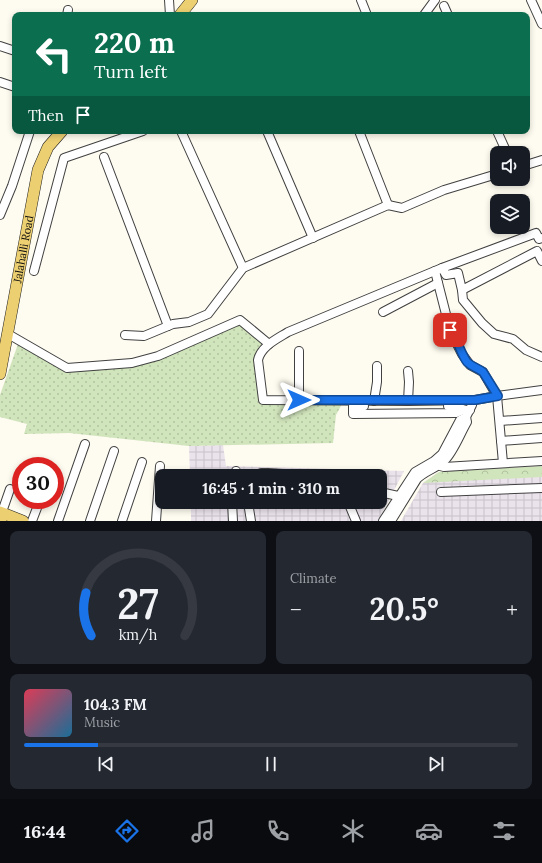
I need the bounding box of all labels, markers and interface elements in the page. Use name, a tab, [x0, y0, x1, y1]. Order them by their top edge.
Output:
text: 220 m	[94, 25, 175, 61]
icon: left	[28, 28, 80, 80]
text: Turn left	[94, 60, 167, 83]
icon: arrive	[72, 104, 94, 126]
text: Then	[28, 106, 64, 125]
map controls	[490, 146, 530, 234]
button: sound	[490, 146, 530, 186]
button: layers	[490, 194, 530, 234]
street label: Jalahalli Road	[10, 214, 36, 285]
pin	[433, 313, 467, 347]
icon: arrive	[439, 319, 461, 341]
position arrow	[278, 379, 320, 421]
speed limit sign: 30	[12, 457, 64, 509]
text: 16:45 · 1 min · 310 m	[202, 479, 340, 498]
text: Climate	[290, 570, 337, 587]
text: 27	[117, 576, 159, 629]
text: 20.5°	[369, 590, 439, 628]
text: −	[290, 595, 302, 623]
text: +	[506, 595, 518, 623]
text: km/h	[119, 625, 158, 644]
text: 104.3 FM	[84, 695, 147, 714]
text: Music	[84, 714, 120, 731]
icon: previous	[95, 753, 117, 775]
icon: pause	[260, 753, 282, 775]
icon: next	[425, 753, 447, 775]
icon: directions	[113, 817, 141, 845]
icon: music	[189, 817, 217, 845]
icon: phone	[264, 817, 292, 845]
icon: climate	[339, 817, 367, 845]
icon: car	[415, 817, 443, 845]
icon: filters	[490, 817, 518, 845]
text: 16:44	[24, 820, 66, 843]

